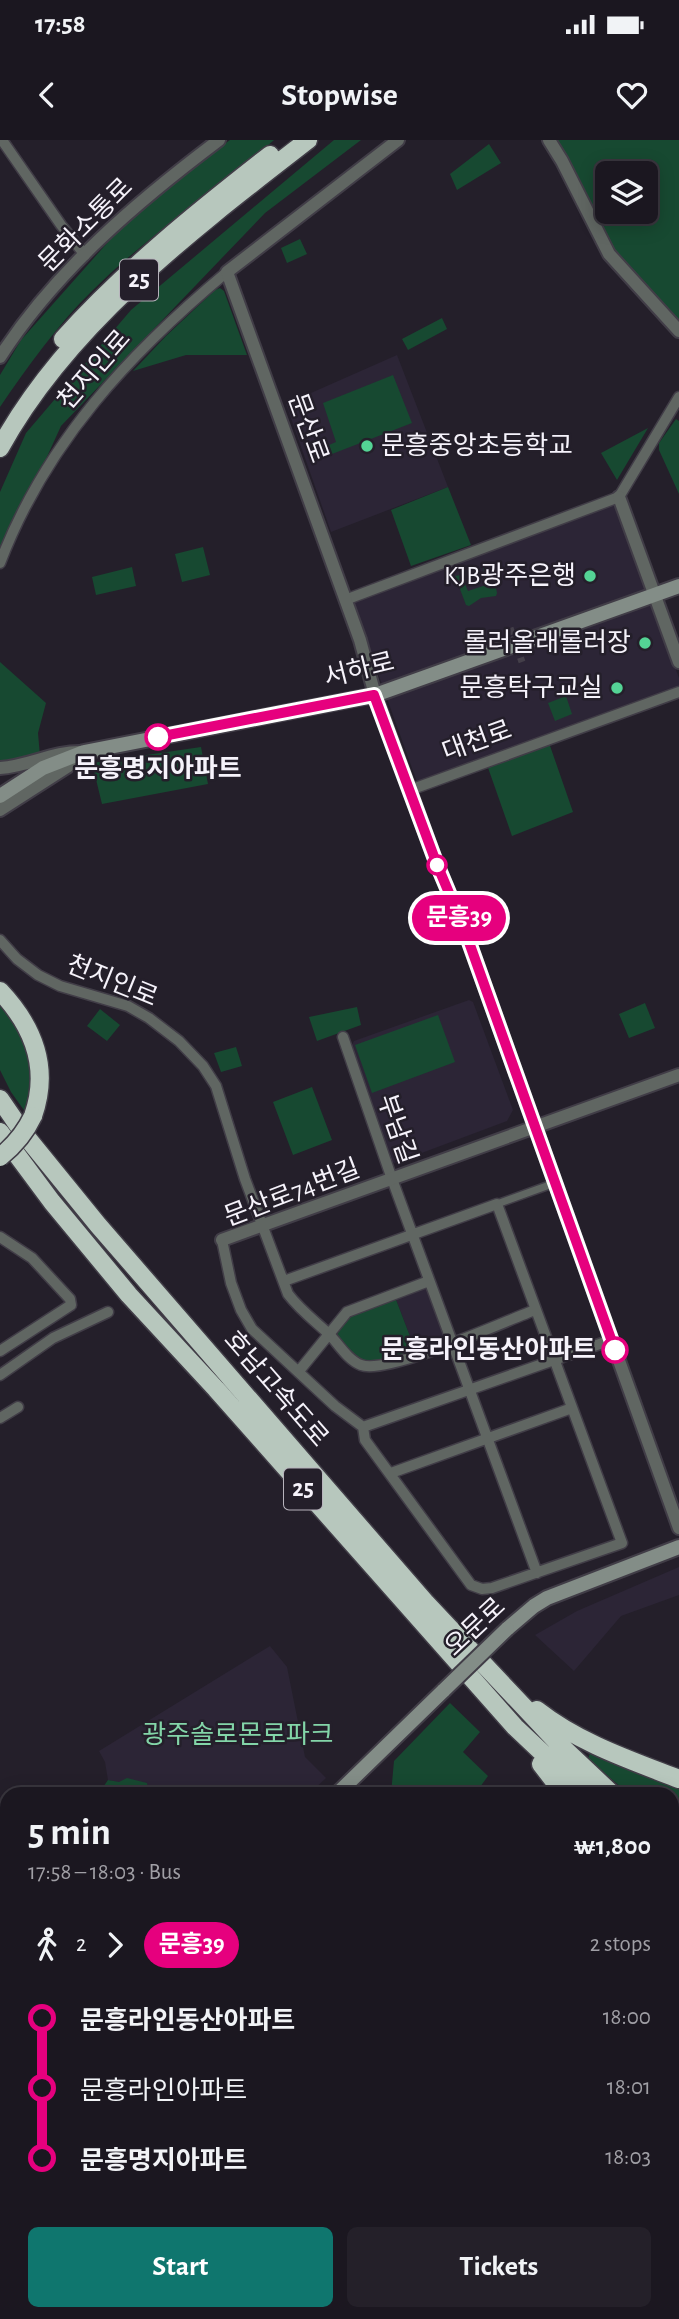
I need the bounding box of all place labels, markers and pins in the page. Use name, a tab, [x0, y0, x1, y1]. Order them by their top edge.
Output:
place label: 문흥중앙초등학교	[381, 432, 572, 459]
marker: 문흥중앙초등학교	[359, 438, 375, 454]
place label: KJB광주은행	[444, 562, 576, 589]
marker: KJB광주은행	[582, 568, 598, 584]
place label: 롤러올래롤러장	[464, 629, 631, 656]
marker: 롤러올래롤러장	[637, 635, 653, 651]
place label: 문흥탁구교실	[459, 674, 603, 701]
marker: 문흥탁구교실	[609, 680, 625, 696]
marker: 문흥명지아파트	[145, 724, 171, 750]
place label: 문흥명지아파트	[74, 754, 242, 782]
unlabelled marker	[427, 855, 447, 875]
place label: 문흥라인동산아파트	[381, 1336, 596, 1363]
marker: 문흥라인동산아파트	[602, 1337, 628, 1363]

